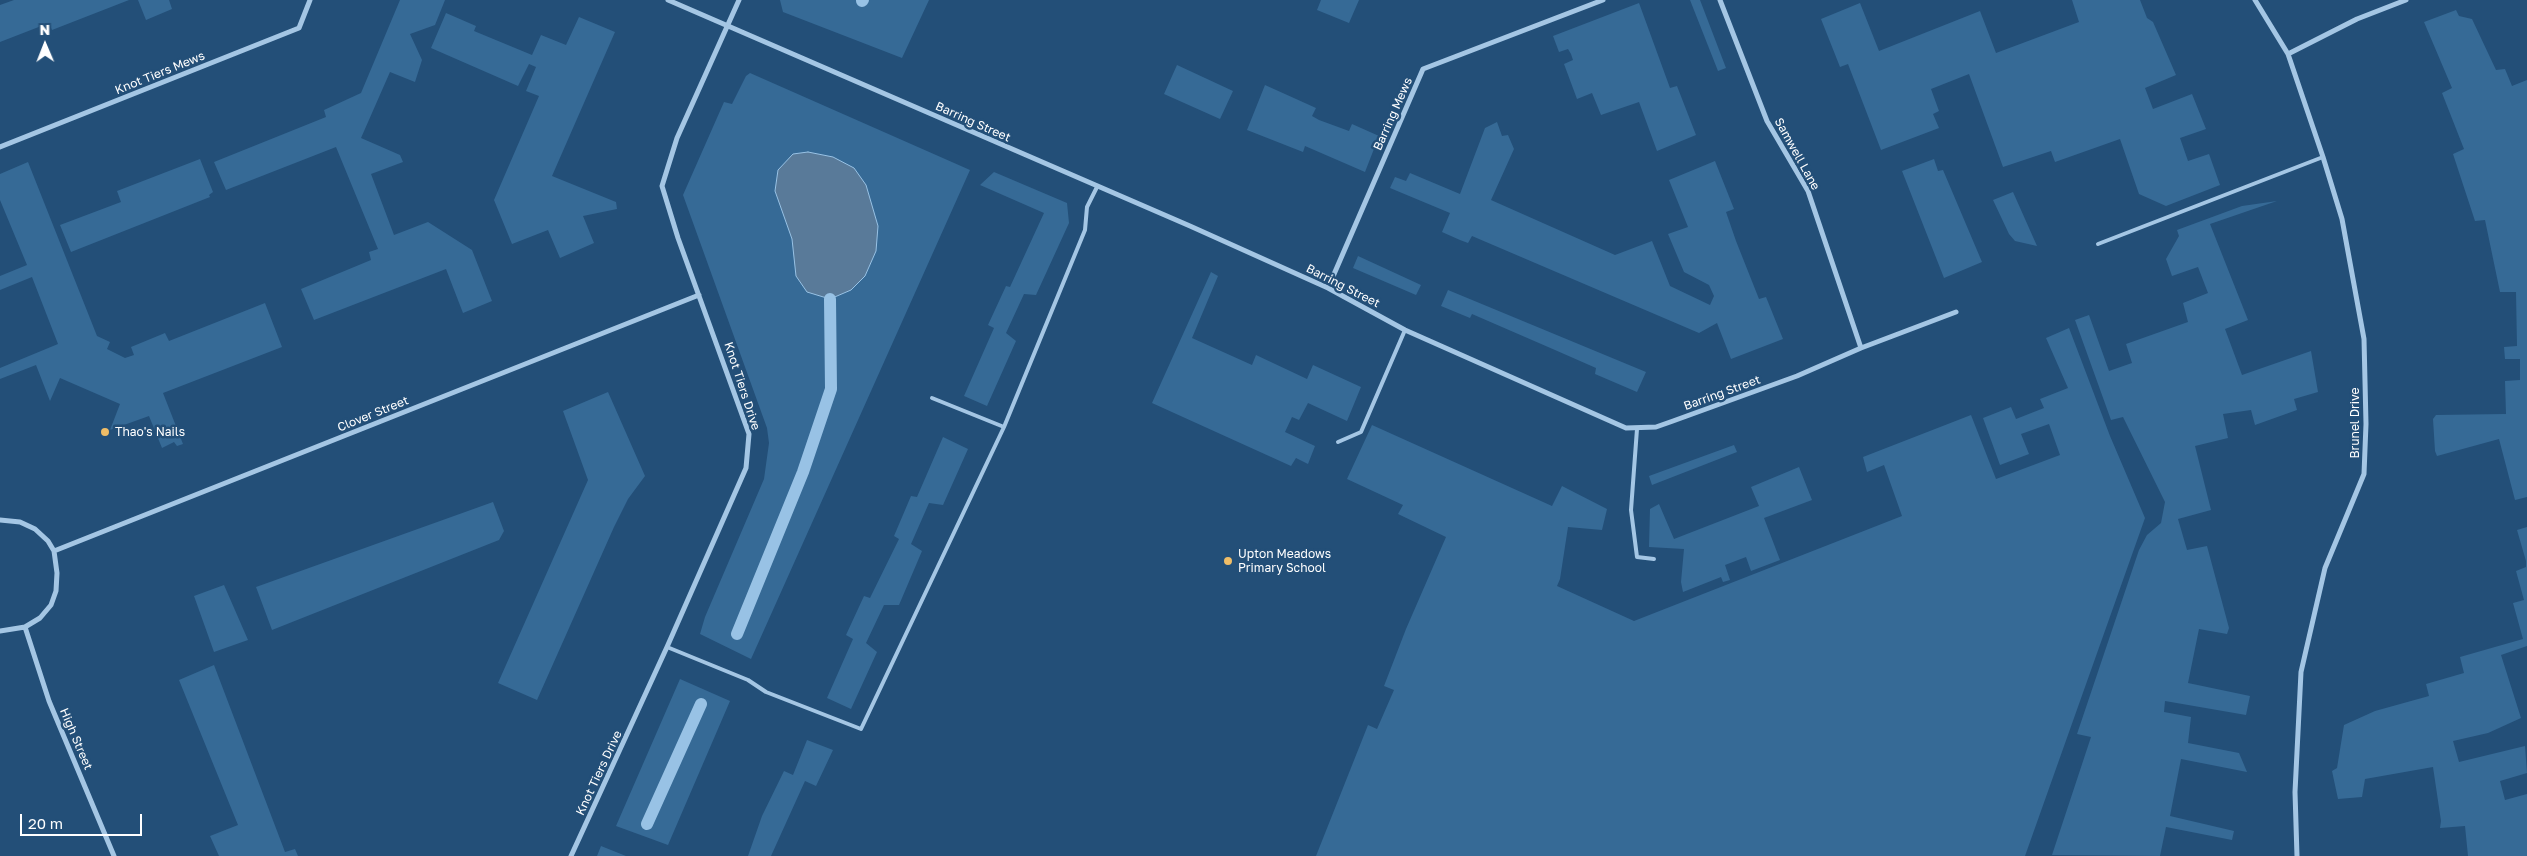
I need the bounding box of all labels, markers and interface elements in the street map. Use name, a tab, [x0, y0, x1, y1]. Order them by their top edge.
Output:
north arrow	[20, 20, 70, 70]
text: N	[39, 21, 50, 38]
street label: Knot Tiers Mews	[113, 48, 207, 98]
street label: Barring Mews	[1370, 75, 1416, 153]
street label: Barring Street	[933, 99, 1013, 145]
street label: Samwell Lane	[1771, 115, 1823, 193]
street label: Barring Street	[1304, 261, 1382, 311]
street label: Knot Tiers Drive	[721, 340, 763, 432]
street label: Barring Street	[1682, 372, 1762, 414]
street label: Brunel Drive	[2348, 388, 2362, 458]
street label: Clover Street	[335, 393, 411, 435]
place label: Thao's Nails	[115, 425, 185, 439]
marker: Thao's Nails	[99, 426, 111, 438]
place label: Upton Meadows Primary School	[1238, 547, 1331, 575]
marker: Upton Meadows Primary School	[1222, 555, 1234, 567]
street label: High Street	[57, 706, 95, 772]
street label: Knot Tiers Drive	[573, 728, 625, 818]
scale bar	[22, 804, 145, 836]
text: 20 m	[28, 814, 63, 832]

